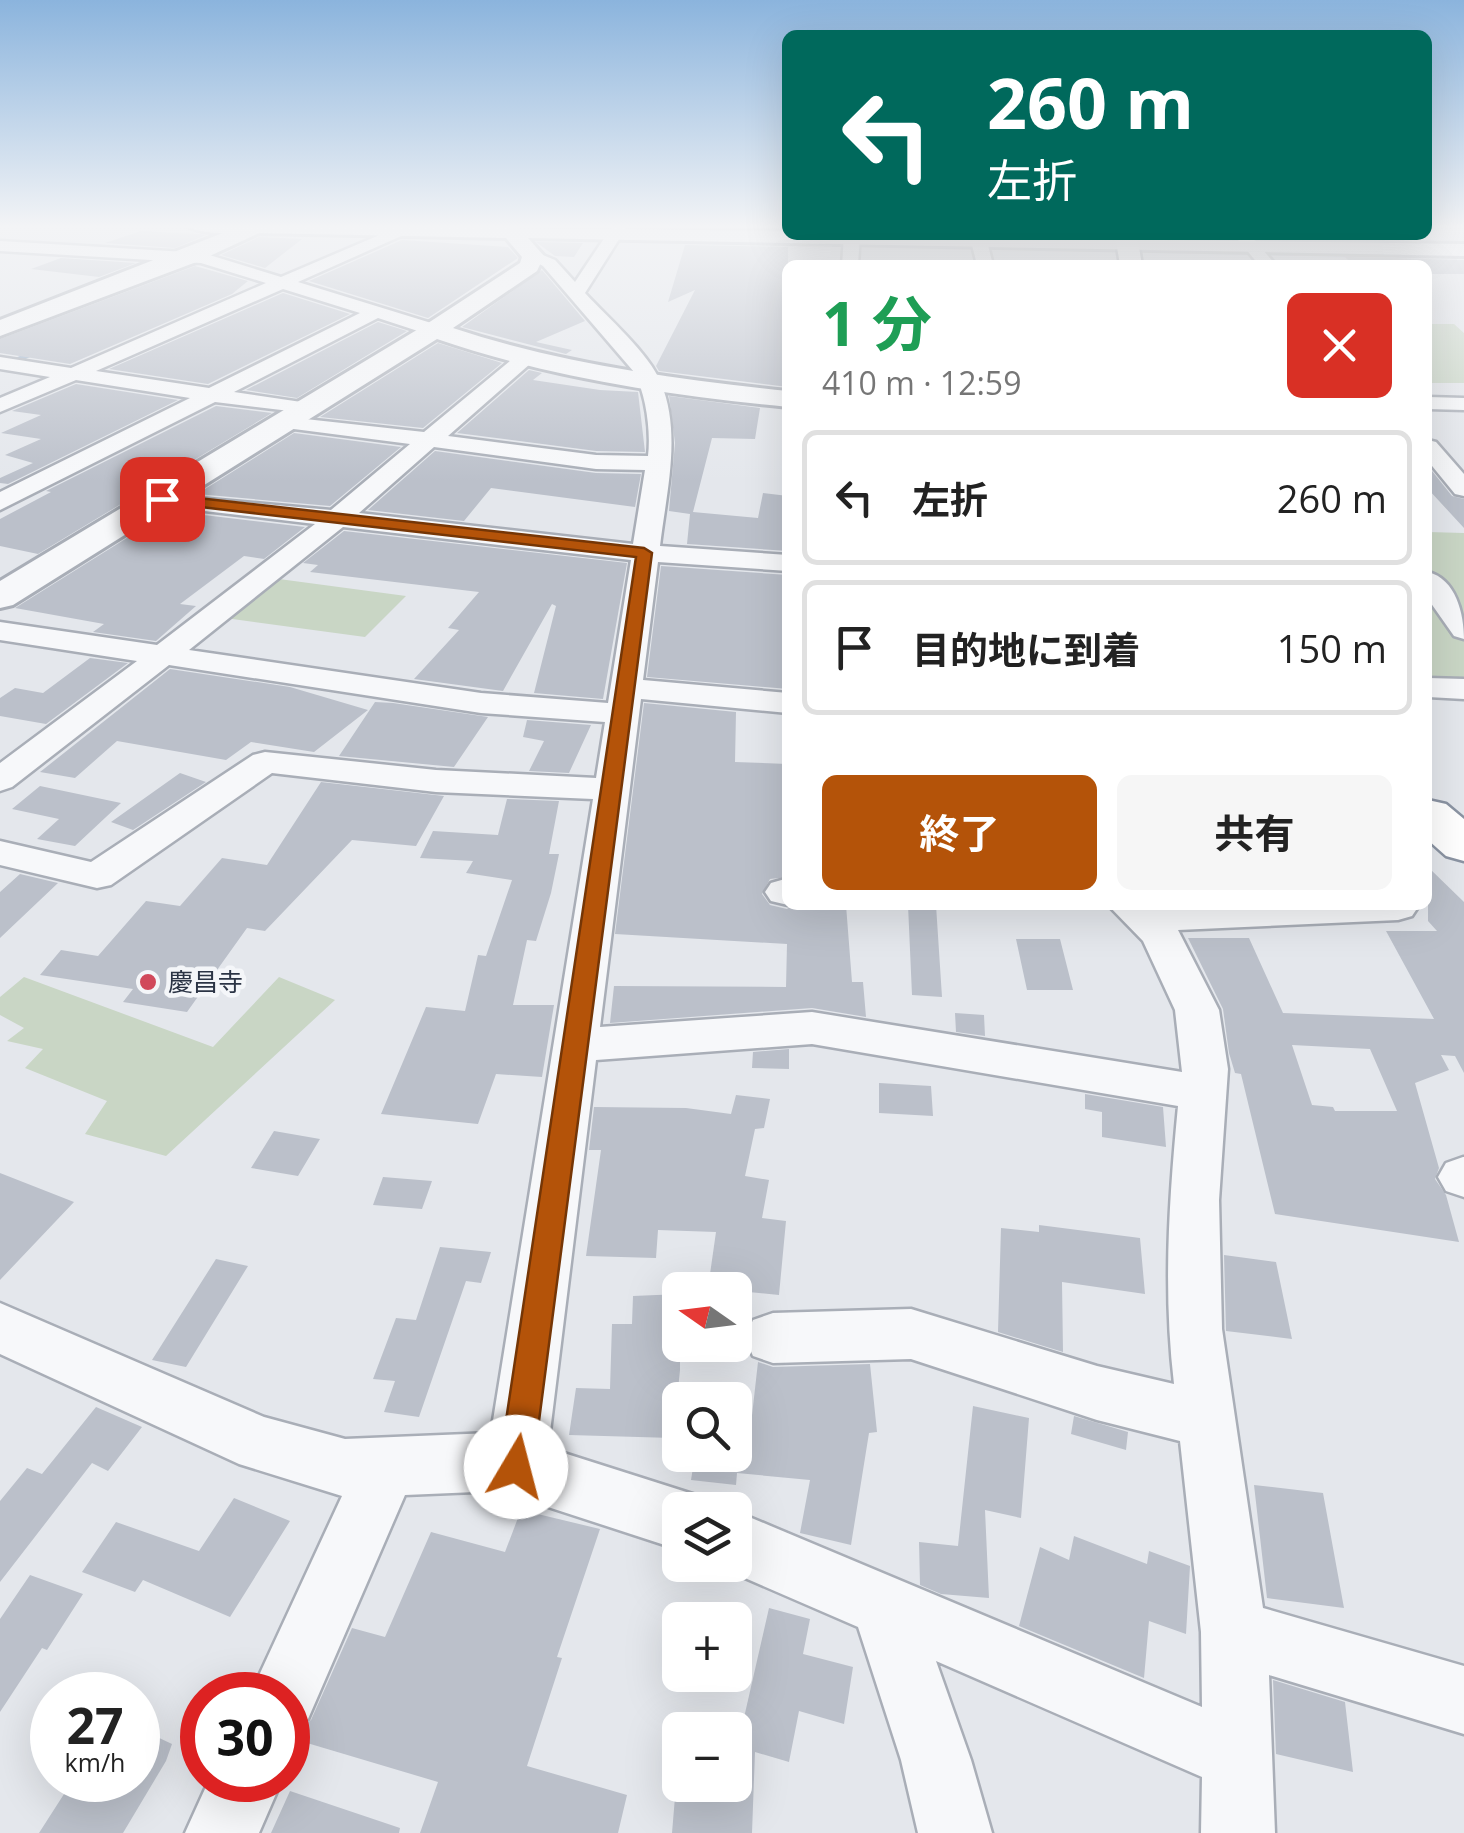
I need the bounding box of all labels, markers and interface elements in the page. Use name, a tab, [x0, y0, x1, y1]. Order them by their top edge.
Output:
text: 260 m	[987, 54, 1194, 150]
icon: left	[822, 70, 952, 200]
text: 左折	[987, 149, 1077, 210]
text: 1 分	[822, 282, 932, 364]
button: close	[1287, 293, 1392, 398]
text: 410 m · 12:59	[822, 361, 1021, 404]
pin	[120, 457, 205, 542]
icon: left	[827, 470, 882, 525]
icon: arrive	[135, 472, 190, 527]
text: 260 m	[1277, 472, 1387, 524]
text: 左折	[912, 473, 988, 525]
icon: arrive	[827, 620, 882, 675]
text: 150 m	[1277, 622, 1387, 674]
text: 目的地に到着	[912, 623, 1140, 675]
button: 終了	[822, 775, 1097, 890]
button: 共有	[1117, 775, 1392, 890]
place label: 慶昌寺	[168, 964, 243, 998]
marker: 慶昌寺	[137, 971, 159, 993]
north arrow	[662, 1272, 752, 1362]
map controls	[662, 1272, 752, 1802]
button: search	[662, 1382, 752, 1472]
position arrow	[464, 1415, 568, 1519]
button: layers	[662, 1492, 752, 1582]
button: +	[662, 1602, 752, 1692]
speed limit sign: 30	[180, 1672, 310, 1802]
text: 27	[66, 1691, 124, 1759]
button: −	[662, 1712, 752, 1802]
text: km/h	[65, 1745, 125, 1779]

